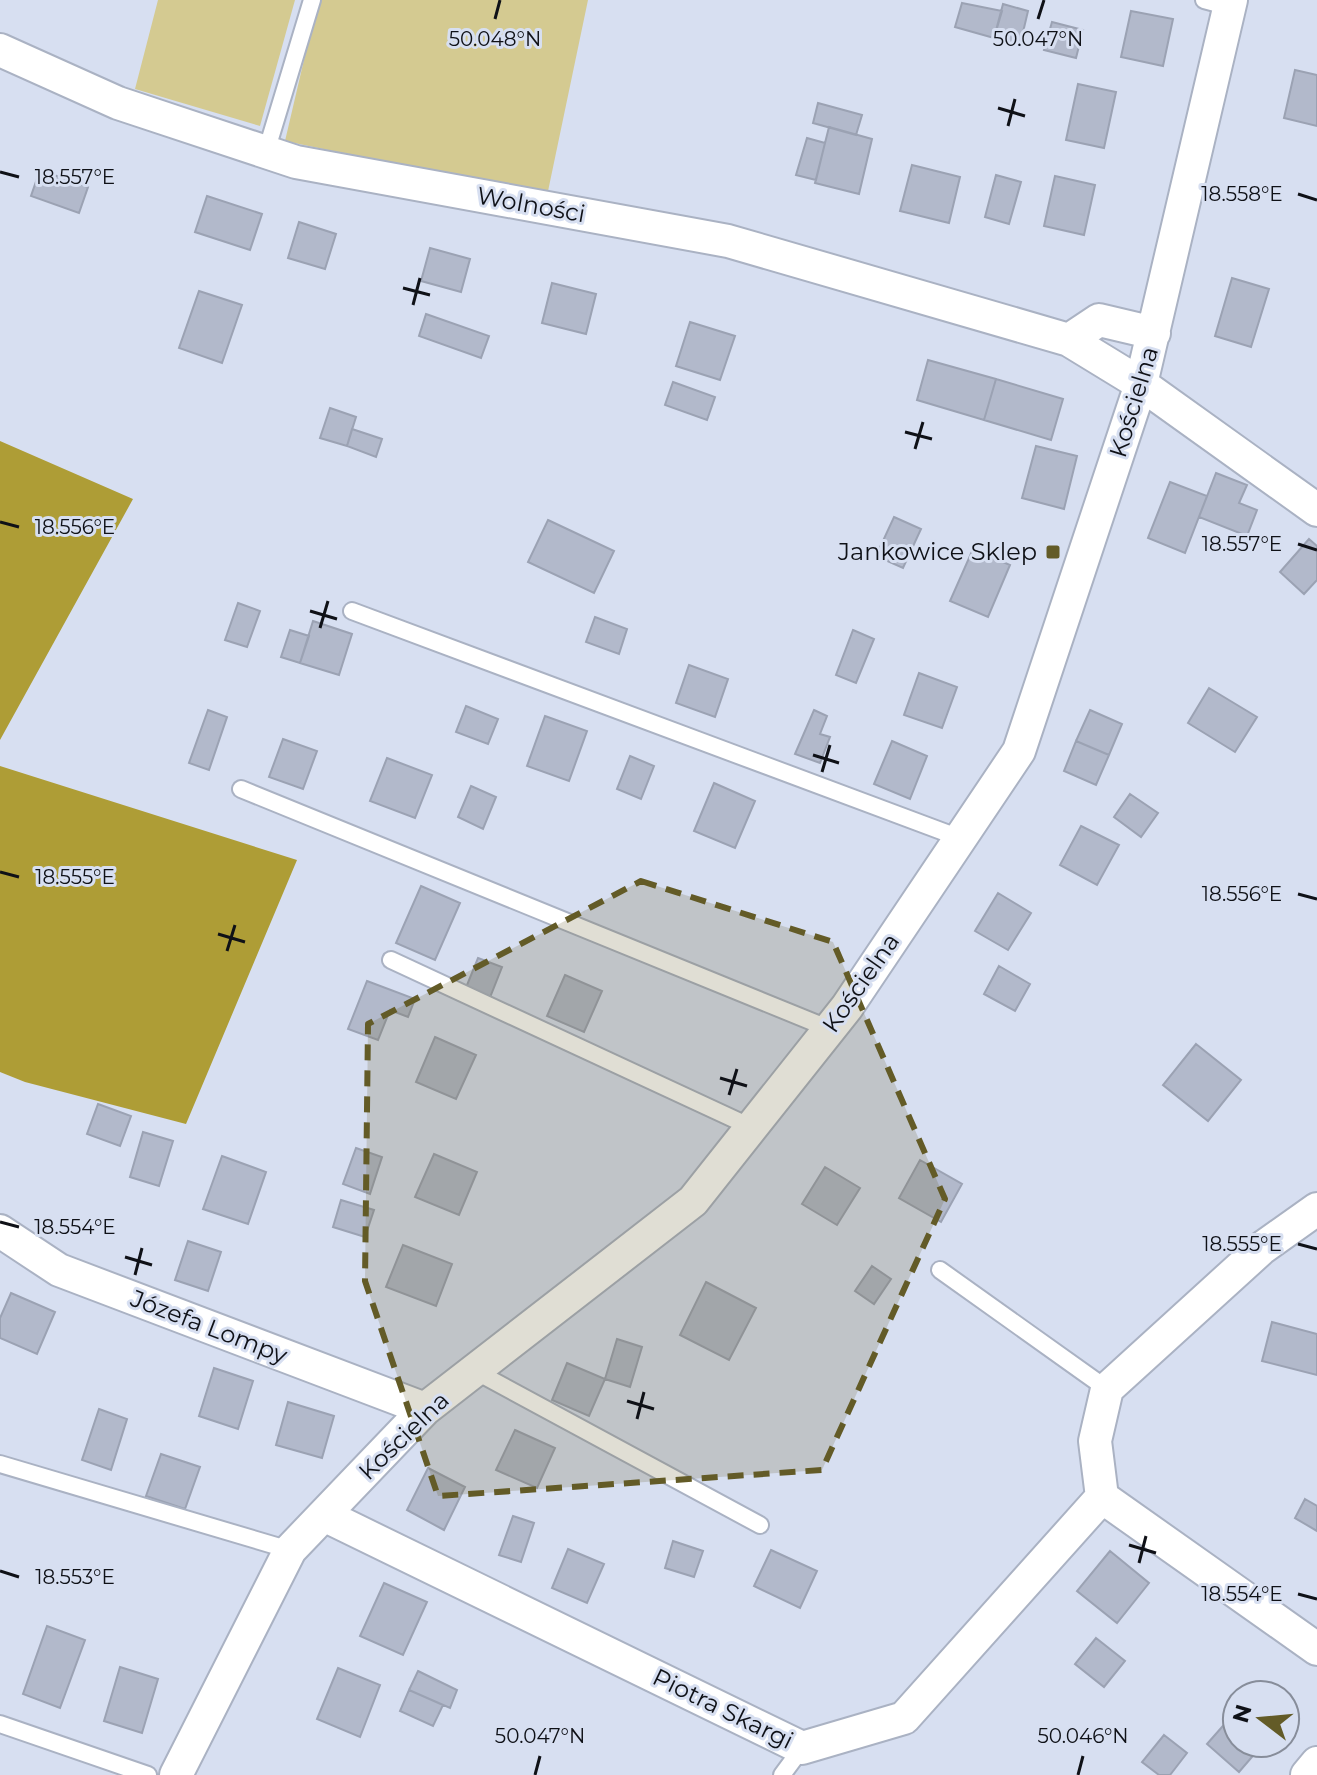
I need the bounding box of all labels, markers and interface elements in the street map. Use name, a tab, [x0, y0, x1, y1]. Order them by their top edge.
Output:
text: 50.048°N	[449, 27, 541, 51]
text: 50.047°N	[993, 27, 1083, 51]
text: 18.557°E	[35, 165, 115, 189]
street label: Wolności	[475, 181, 588, 228]
text: 18.558°E	[1201, 182, 1283, 206]
street label: Kościelna	[1103, 343, 1164, 461]
text: 18.556°E	[35, 515, 115, 539]
text: 18.557°E	[1202, 532, 1282, 556]
place label: Jankowice Sklep	[837, 537, 1037, 566]
marker: Jankowice Sklep	[1044, 543, 1062, 561]
text: 18.555°E	[35, 865, 115, 889]
text: 18.556°E	[1202, 882, 1282, 906]
street label: Kościelna	[816, 928, 905, 1038]
text: 18.554°E	[34, 1215, 116, 1239]
text: 18.555°E	[1202, 1232, 1282, 1256]
street label: Józefa Lompy	[126, 1283, 291, 1370]
street label: Kościelna	[352, 1385, 455, 1486]
text: 18.553°E	[35, 1565, 115, 1589]
text: 18.554°E	[1201, 1582, 1283, 1606]
street label: Piotra Skargi	[648, 1662, 798, 1755]
north arrow	[1221, 1679, 1301, 1759]
text: N	[1227, 1701, 1258, 1726]
text: 50.047°N	[495, 1724, 585, 1748]
text: 50.046°N	[1037, 1724, 1129, 1748]

